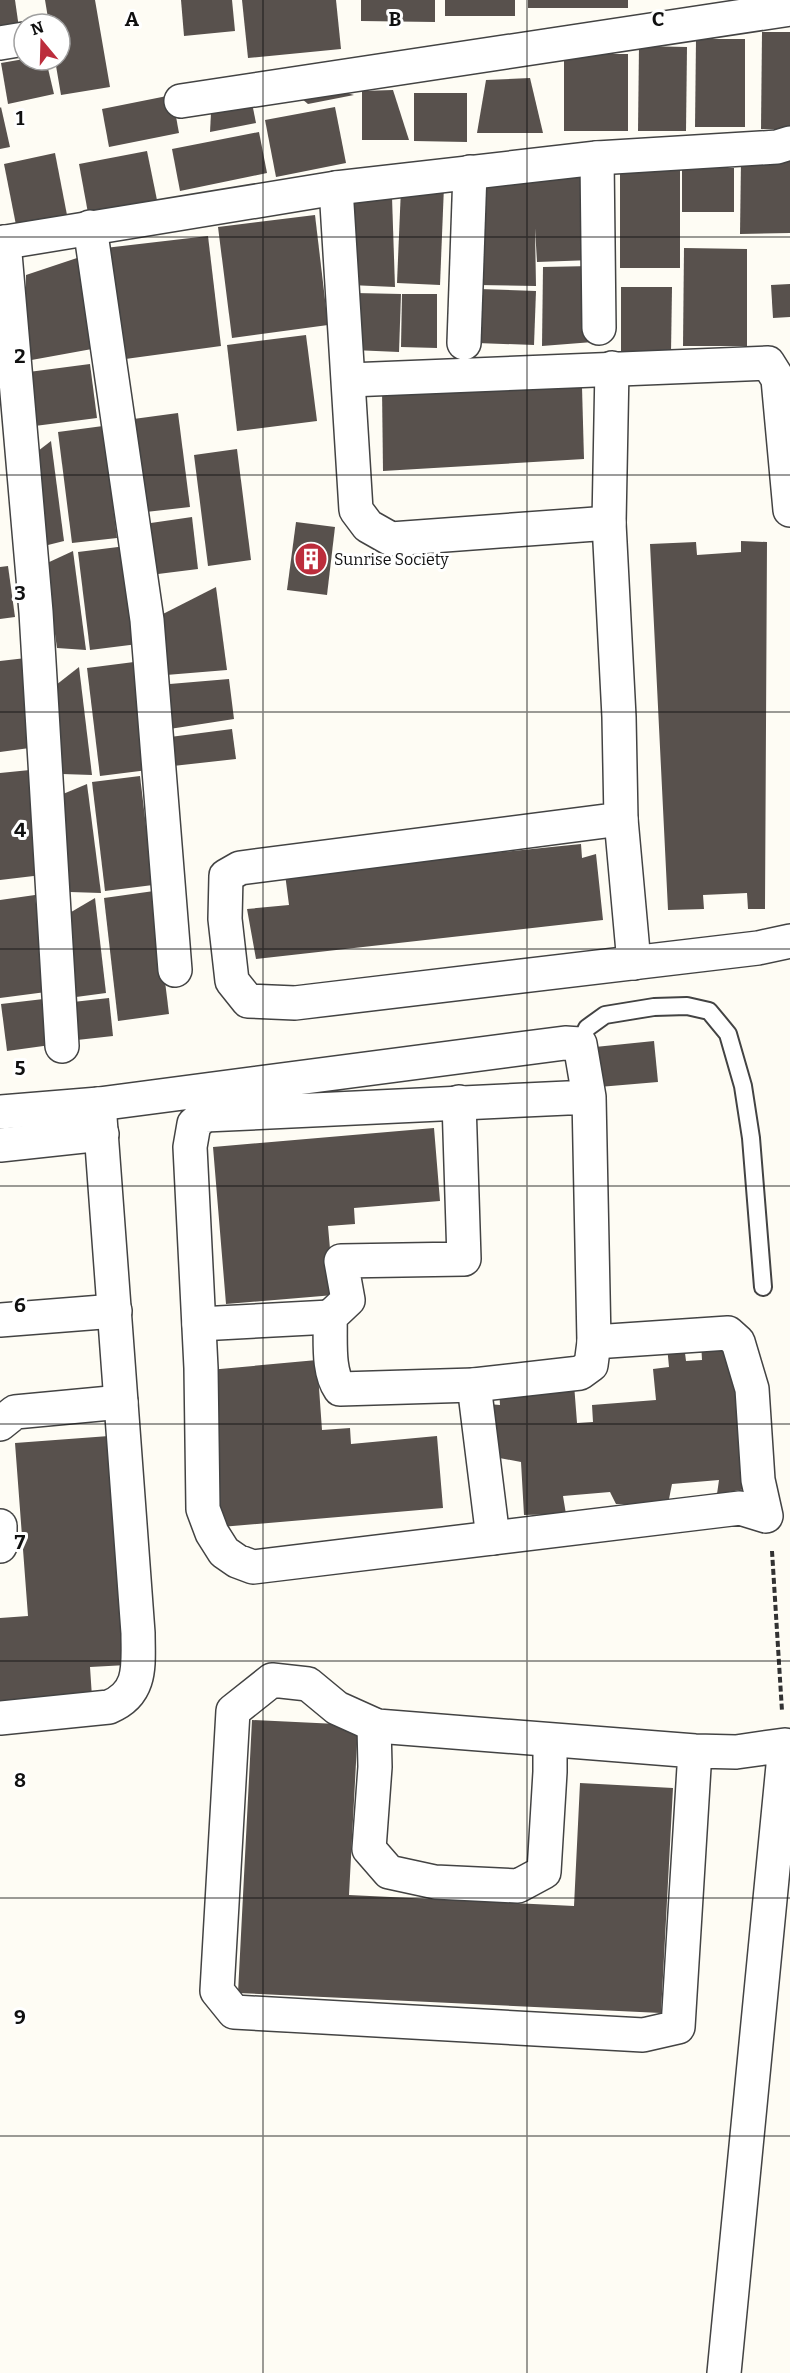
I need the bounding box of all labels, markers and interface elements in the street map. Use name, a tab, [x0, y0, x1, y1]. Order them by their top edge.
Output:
text: A	[125, 7, 140, 31]
text: B	[389, 7, 402, 31]
text: C	[652, 7, 664, 31]
north arrow	[12, 12, 72, 72]
text: N	[28, 17, 46, 39]
text: 1	[16, 106, 25, 130]
text: 2	[14, 344, 26, 368]
building icon: Sunrise Society	[293, 541, 329, 577]
place label: Sunrise Society	[334, 550, 449, 569]
text: 3	[14, 581, 26, 605]
text: 4	[14, 818, 26, 842]
text: 5	[15, 1056, 26, 1080]
text: 6	[14, 1293, 26, 1317]
text: 7	[15, 1530, 26, 1554]
text: 8	[14, 1768, 26, 1792]
text: 9	[14, 2005, 26, 2029]

